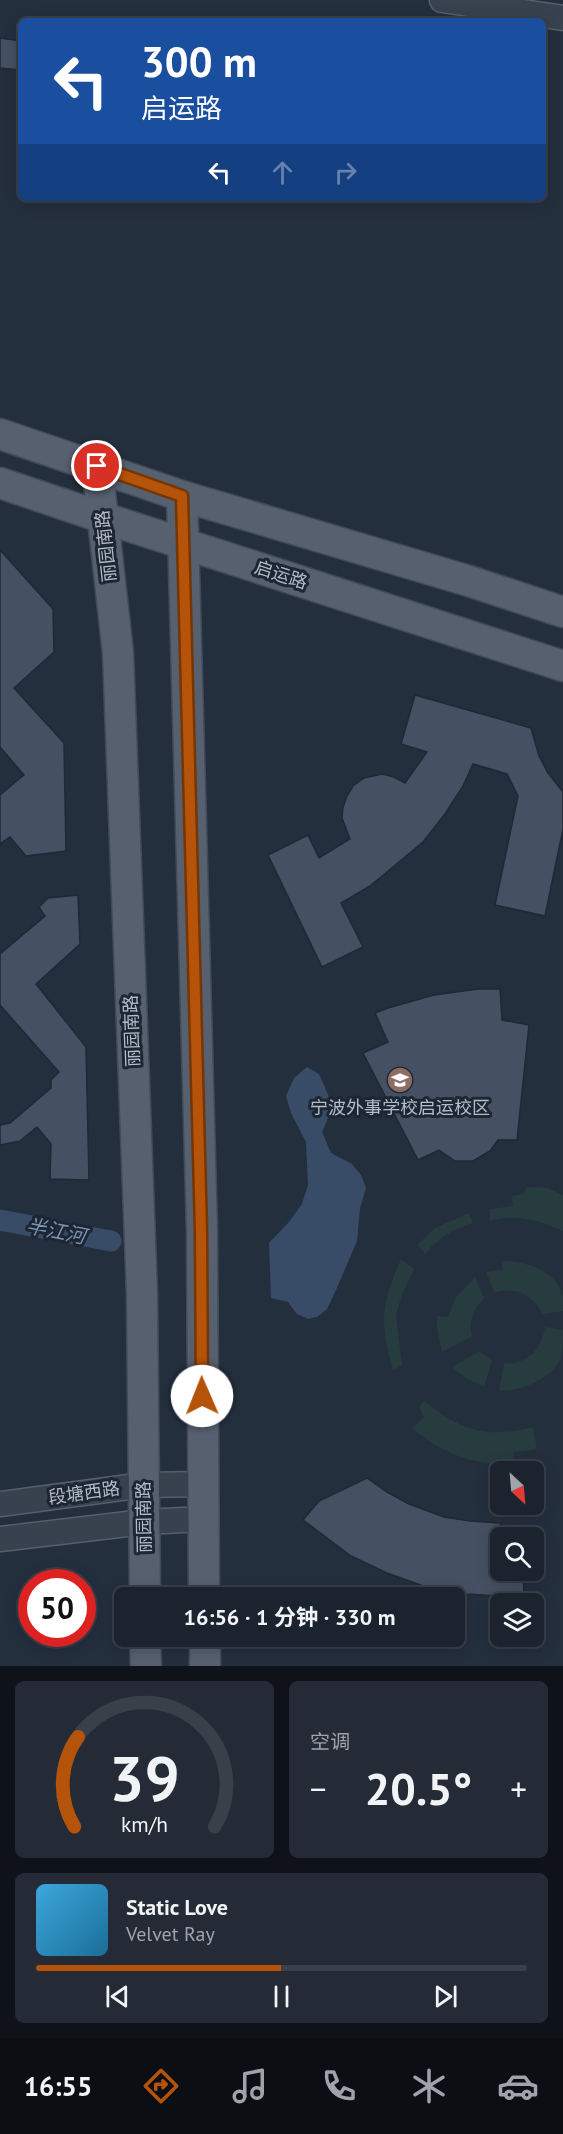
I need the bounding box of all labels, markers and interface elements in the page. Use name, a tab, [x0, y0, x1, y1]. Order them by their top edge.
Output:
text: 300 m	[141, 34, 257, 89]
icon: left	[42, 42, 120, 120]
text: 启运路	[141, 91, 222, 125]
icon: left	[203, 156, 236, 189]
icon: ahead	[266, 156, 299, 189]
icon: right	[329, 156, 362, 189]
pin	[71, 440, 122, 491]
icon: arrive	[80, 449, 113, 482]
street label: 丽园南路	[90, 509, 121, 583]
street label: 启运路	[252, 555, 310, 594]
street label: 丽园南路	[119, 995, 144, 1067]
school or university icon: 宁波外事学校启运校区	[385, 1065, 415, 1095]
place label: 宁波外事学校启运校区	[310, 1096, 490, 1119]
water label: 半江河	[24, 1213, 92, 1250]
position arrow	[170, 1364, 234, 1428]
north arrow	[490, 1461, 544, 1515]
map controls	[490, 1461, 544, 1647]
street label: 段塘西路	[47, 1476, 121, 1509]
street label: 丽园南路	[131, 1481, 156, 1553]
button: search	[490, 1527, 544, 1581]
speed limit sign: 50	[18, 1569, 96, 1647]
button: layers	[490, 1593, 544, 1647]
text: 16:56 · 1 分钟 · 330 m	[184, 1603, 395, 1631]
text: 空调	[310, 1729, 350, 1755]
text: 39	[109, 1737, 180, 1818]
text: 20.5°	[365, 1759, 472, 1817]
text: −	[310, 1767, 327, 1810]
text: +	[510, 1767, 527, 1810]
text: km/h	[121, 1810, 168, 1838]
text: Static Love	[126, 1893, 228, 1921]
text: Velvet Ray	[126, 1921, 215, 1947]
icon: previous	[101, 1980, 134, 2013]
icon: pause	[265, 1980, 298, 2013]
icon: next	[429, 1980, 462, 2013]
icon: directions	[140, 2065, 182, 2107]
icon: music	[229, 2065, 271, 2107]
icon: phone	[318, 2065, 360, 2107]
icon: climate	[408, 2065, 450, 2107]
icon: car	[497, 2065, 539, 2107]
text: 16:55	[24, 2069, 92, 2103]

